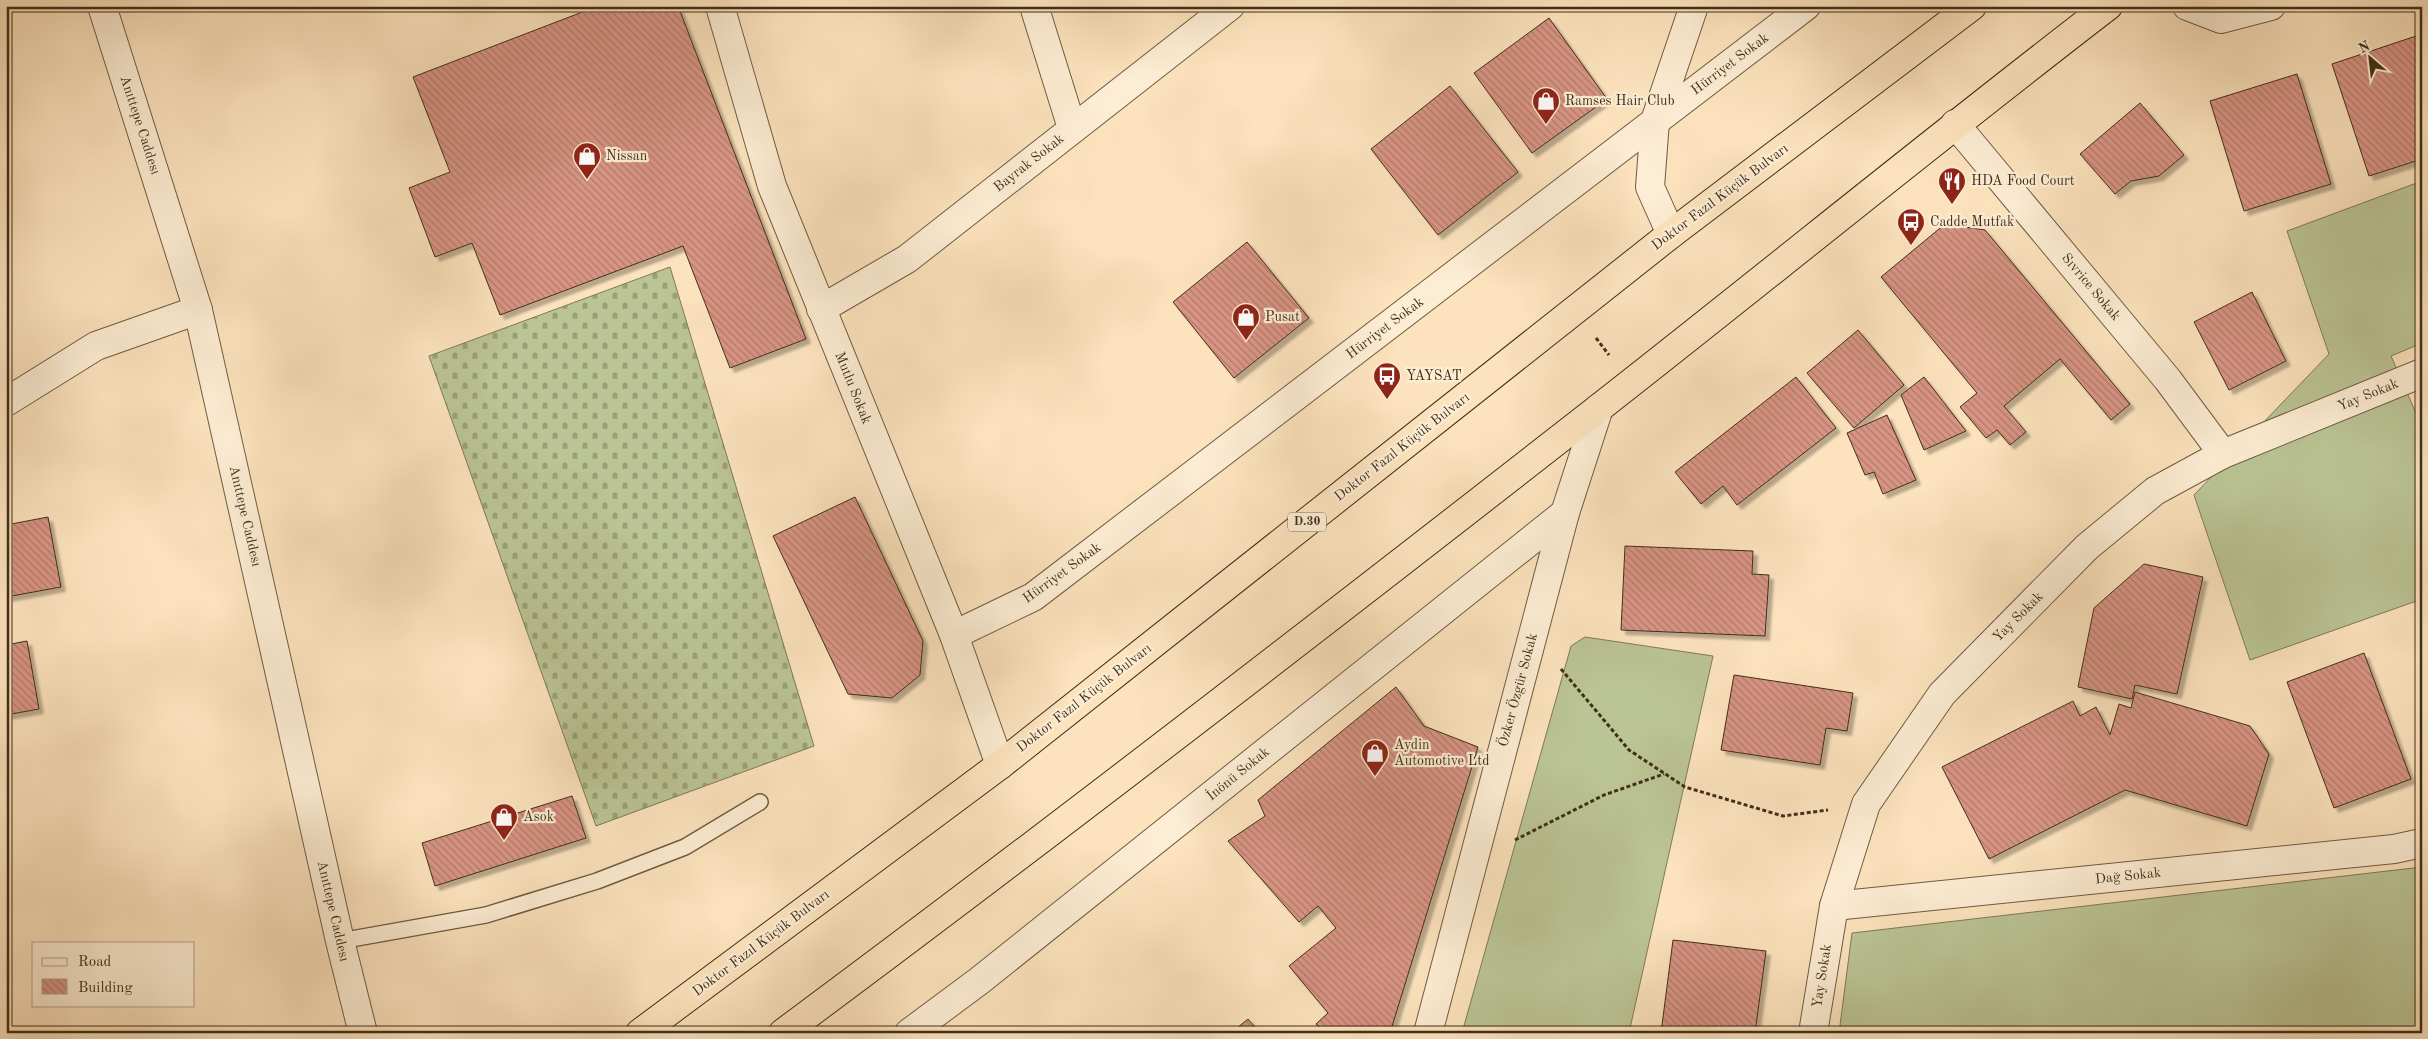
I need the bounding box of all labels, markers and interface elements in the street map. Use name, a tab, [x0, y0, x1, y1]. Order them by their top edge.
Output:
street label: Hürriyet Sokak	[1689, 30, 1771, 98]
north arrow	[2346, 32, 2396, 82]
text: N	[2356, 39, 2373, 56]
street label: Anıttepe Caddesı	[117, 74, 163, 176]
shop icon: Ramses Hair Club	[1531, 86, 1561, 125]
place label: Ramses Hair Club	[1565, 94, 1675, 108]
street label: Bayrak Sokak	[991, 131, 1067, 195]
shop icon: Nissan	[572, 141, 602, 180]
street label: Doktor Fazıl Küçük Bulvarı	[1649, 141, 1791, 253]
place label: Nissan	[606, 149, 648, 163]
restaurant icon: HDA Food Court	[1937, 166, 1967, 205]
place label: HDA Food Court	[1971, 174, 2075, 188]
bus stop icon: Cadde Mutfak	[1896, 207, 1926, 246]
place label: Cadde Mutfak	[1930, 215, 2014, 229]
street label: Sıvrice Sokak	[2059, 251, 2123, 323]
street label: Hürriyet Sokak	[1344, 294, 1426, 362]
shop icon: Pusat	[1231, 302, 1261, 341]
place label: Pusat	[1265, 310, 1300, 324]
street label: Mutlu Sokak	[832, 350, 874, 426]
bus stop icon: YAYSAT	[1372, 361, 1402, 400]
place label: YAYSAT	[1406, 369, 1462, 383]
street label: Yay Sokak	[2336, 376, 2400, 414]
street label: Doktor Fazıl Küçük Bulvarı	[1332, 390, 1472, 504]
street label: Anıttepe Caddesı	[227, 464, 263, 568]
road number: D.30	[1288, 512, 1326, 532]
street label: Hürriyet Sokak	[1020, 540, 1104, 606]
street label: Yay Sokak	[1990, 589, 2046, 645]
street label: Özker Özgür Sokak	[1493, 631, 1540, 748]
street label: Doktor Fazıl Küçük Bulvarı	[1014, 641, 1154, 755]
shop icon: Aydin Automotive Ltd	[1360, 738, 1390, 777]
place label: Aydin Automotive Ltd	[1394, 738, 1489, 768]
street label: İnönü Sokak	[1202, 742, 1272, 803]
shop icon: Asok	[489, 802, 519, 841]
place label: Asok	[523, 810, 554, 824]
street label: Anıttepe Caddesı	[315, 859, 351, 963]
street label: Dağ Sokak	[2094, 866, 2162, 886]
street label: Doktor Fazıl Küçük Bulvarı	[690, 887, 832, 999]
legend	[32, 942, 195, 1006]
street label: Yay Sokak	[1810, 943, 1834, 1009]
text: Road	[78, 955, 112, 970]
text: Building	[78, 981, 133, 996]

